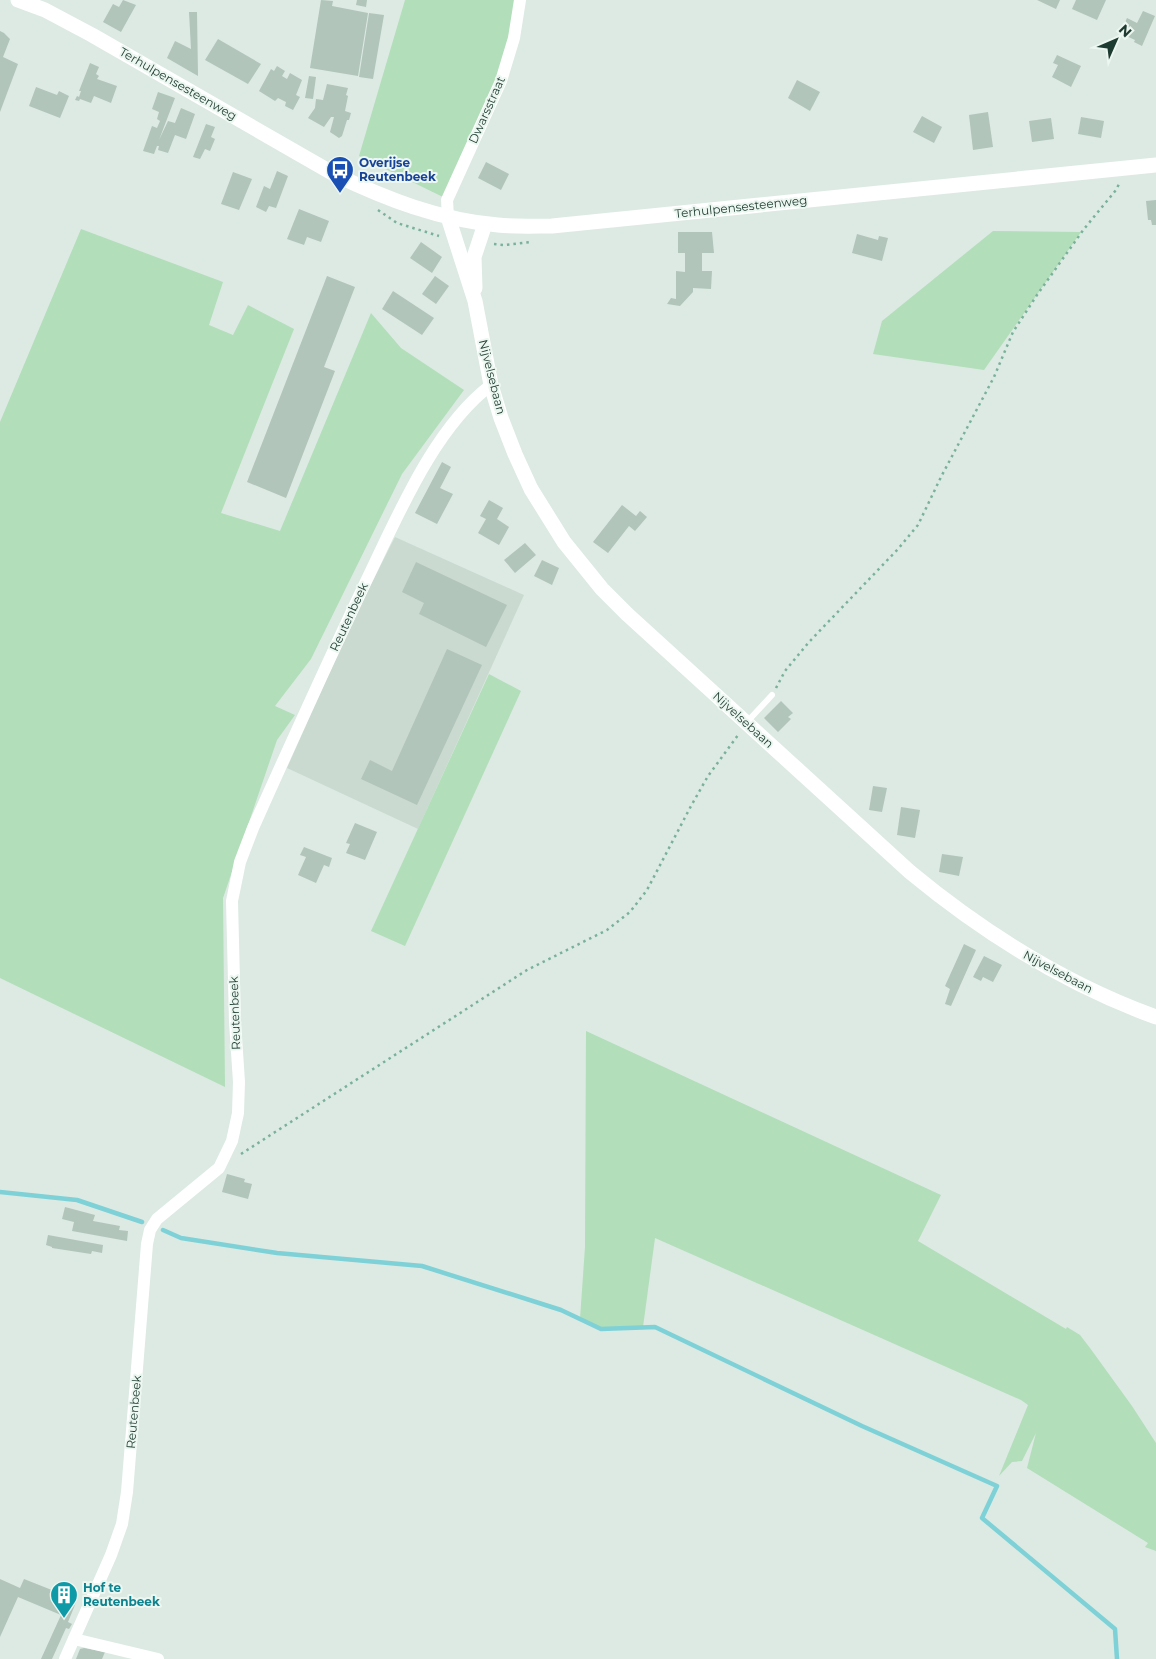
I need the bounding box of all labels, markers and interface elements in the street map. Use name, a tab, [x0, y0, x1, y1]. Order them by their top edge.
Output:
north arrow	[1091, 15, 1141, 65]
text: N	[1115, 20, 1136, 41]
street label: Terhulpensesteenweg	[117, 44, 240, 123]
street label: Dwarsstraat	[465, 74, 508, 146]
bus stop icon: Overijse Reutenbeek	[325, 155, 355, 194]
place label: Overijse Reutenbeek	[359, 155, 436, 184]
street label: Terhulpensesteenweg	[674, 192, 808, 221]
street label: Nijvelsebaan	[476, 338, 509, 416]
street label: Reutenbeek	[326, 579, 371, 653]
street label: Nijvelsebaan	[710, 688, 777, 751]
street label: Nijvelsebaan	[1021, 947, 1096, 996]
street label: Reutenbeek	[226, 975, 243, 1050]
street label: Reutenbeek	[123, 1374, 144, 1449]
building icon: Hof te Reutenbeek	[49, 1580, 79, 1619]
place label: Hof te Reutenbeek	[83, 1580, 160, 1609]

